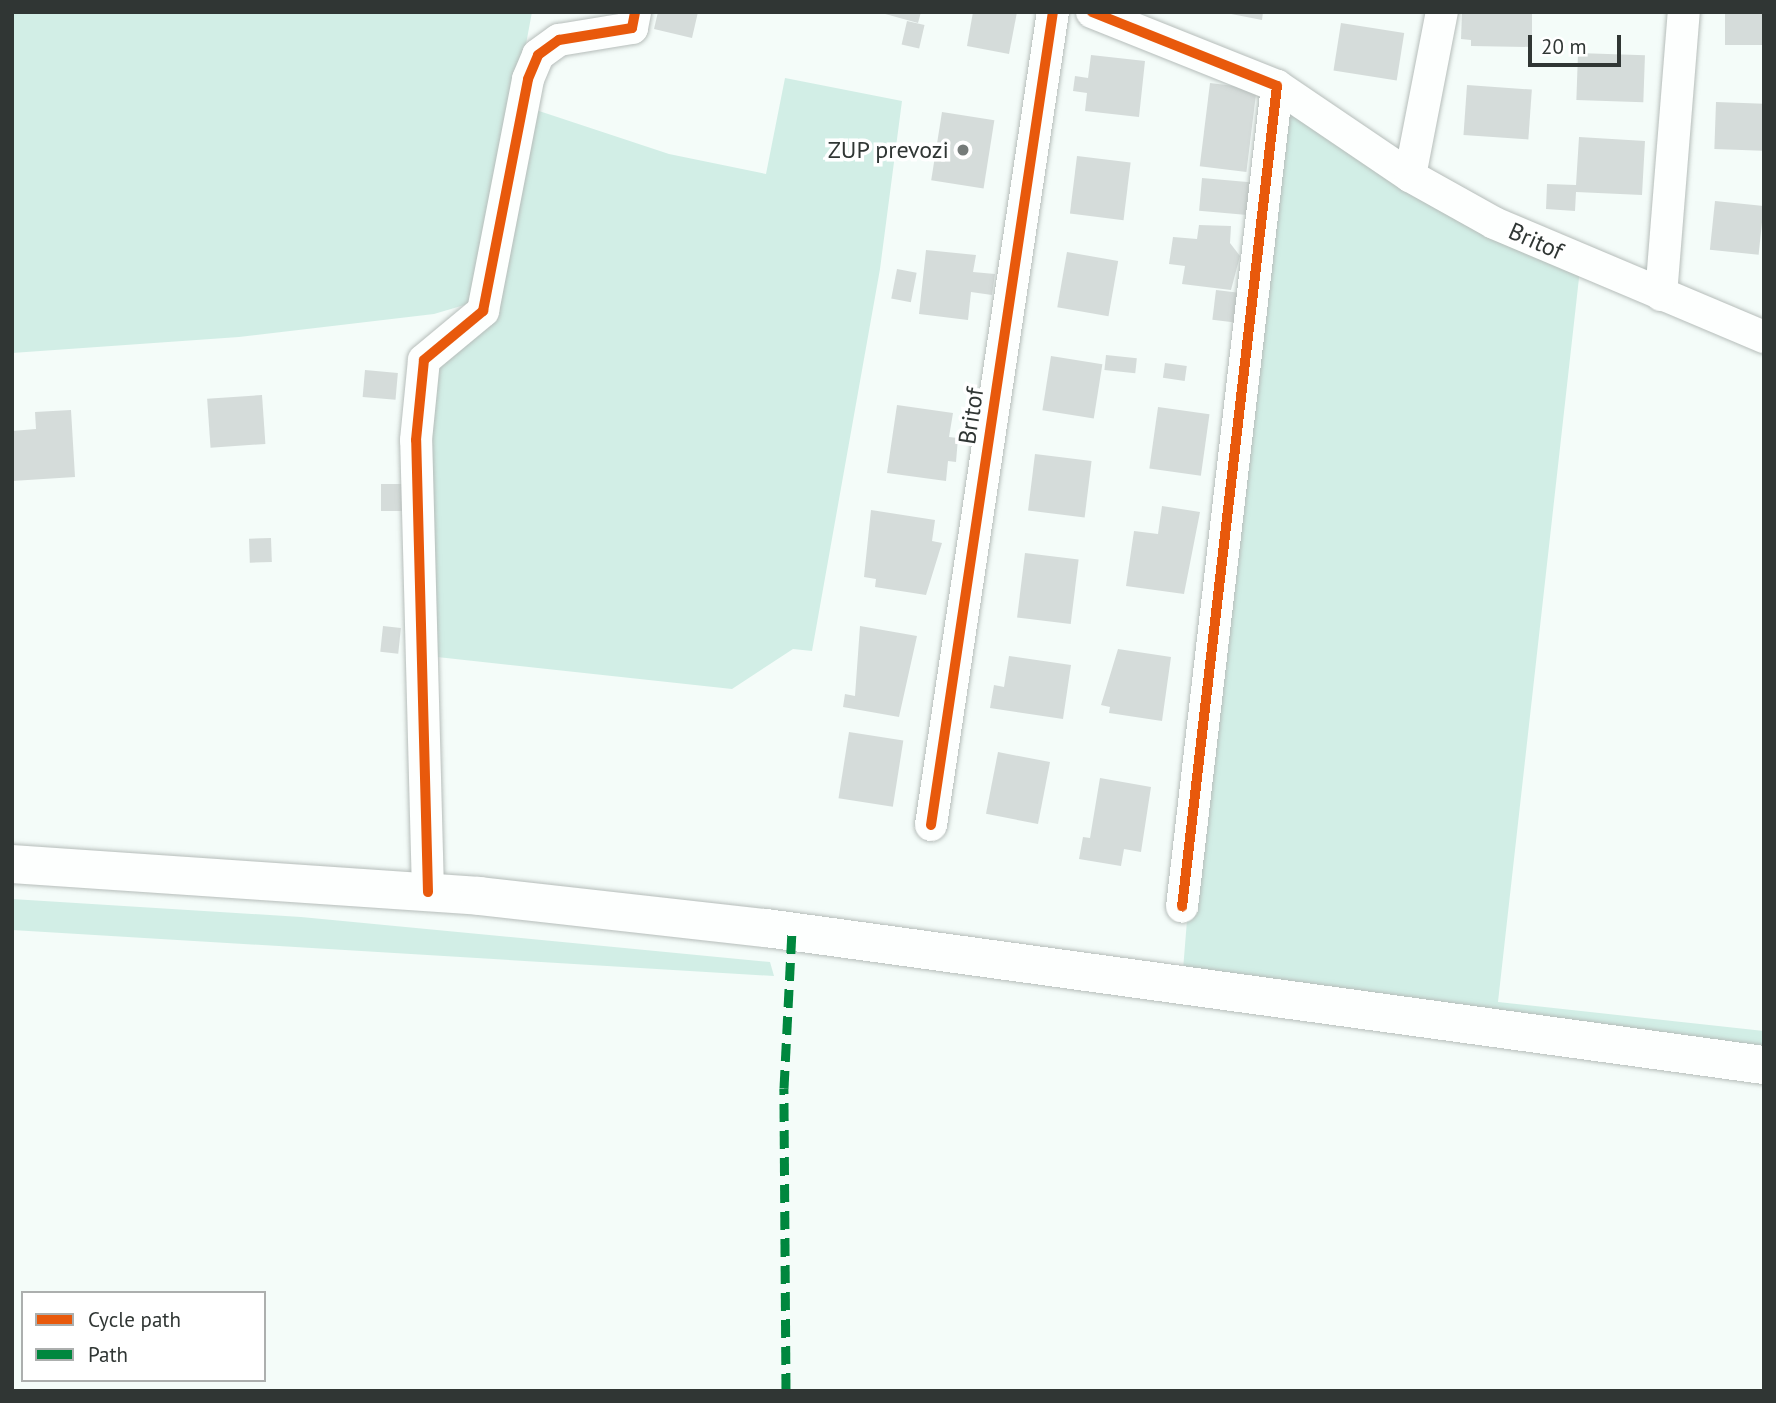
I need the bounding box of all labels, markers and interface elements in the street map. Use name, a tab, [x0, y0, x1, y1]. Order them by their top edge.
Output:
scale bar	[1531, 21, 1624, 65]
text: 20 m	[1541, 33, 1587, 60]
place label: ZUP prevozi	[827, 136, 949, 164]
marker: ZUP prevozi	[955, 142, 971, 158]
street label: Britof	[1504, 216, 1568, 266]
street label: Britof	[952, 386, 990, 446]
legend	[21, 1291, 266, 1382]
text: Cycle path	[88, 1306, 181, 1333]
text: Path	[88, 1341, 128, 1368]

